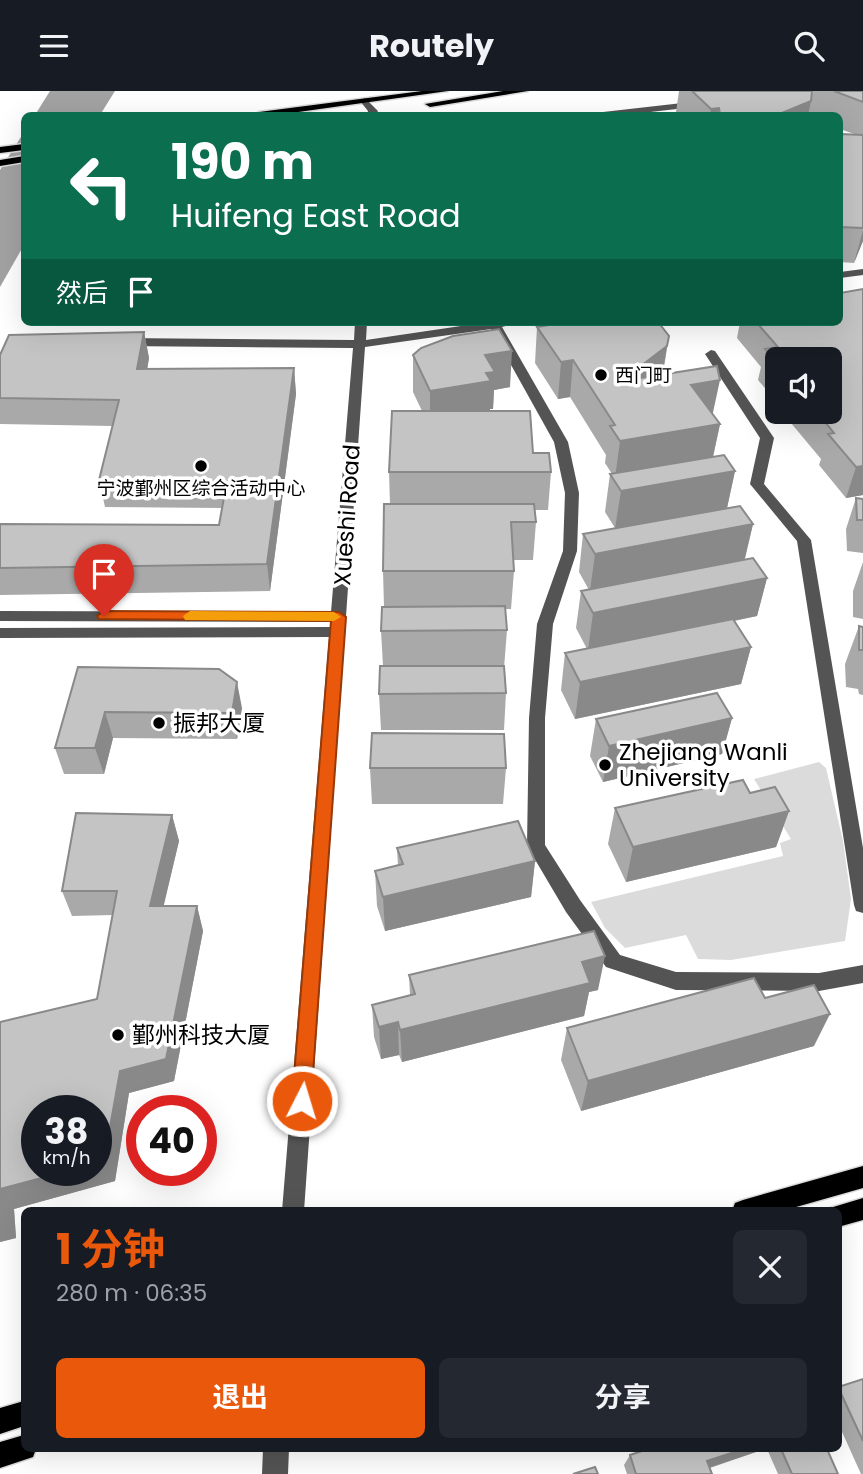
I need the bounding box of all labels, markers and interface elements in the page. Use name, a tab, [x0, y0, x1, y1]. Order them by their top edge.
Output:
text: Routely	[369, 23, 494, 68]
icon: menu	[35, 27, 73, 65]
icon: search	[790, 27, 828, 65]
text: 190 m	[171, 128, 314, 196]
icon: left	[56, 140, 147, 231]
text: Huifeng East Road	[171, 193, 461, 238]
icon: arrive	[122, 273, 160, 311]
text: 然后	[56, 275, 108, 311]
map controls	[765, 347, 842, 424]
button: sound	[765, 347, 842, 424]
place label: 西门町	[615, 362, 672, 389]
marker: 西门町	[593, 367, 609, 383]
street label: Xueshi Road	[326, 443, 368, 587]
marker: 宁波鄞州区综合活动中心	[193, 458, 209, 474]
place label: 宁波鄞州区综合活动中心	[96, 475, 306, 502]
pin	[74, 544, 134, 616]
icon: arrive	[85, 555, 123, 593]
place label: 振邦大厦	[173, 707, 265, 739]
marker: 振邦大厦	[151, 715, 167, 731]
place label: Zhejiang Wanli University	[619, 736, 788, 794]
marker: Zhejiang Wanli University	[597, 757, 613, 773]
place label: 鄞州科技大厦	[132, 1019, 270, 1051]
marker: 鄞州科技大厦	[110, 1027, 126, 1043]
position arrow	[265, 1064, 339, 1138]
speed limit sign: 40	[126, 1095, 217, 1186]
text: 38	[45, 1107, 88, 1156]
text: km/h	[43, 1145, 90, 1170]
text: 1 分钟	[56, 1220, 165, 1279]
button: close	[733, 1230, 807, 1304]
text: 280 m · 06:35	[56, 1277, 207, 1309]
button: 退出	[56, 1358, 425, 1438]
button: 分享	[439, 1358, 807, 1438]

